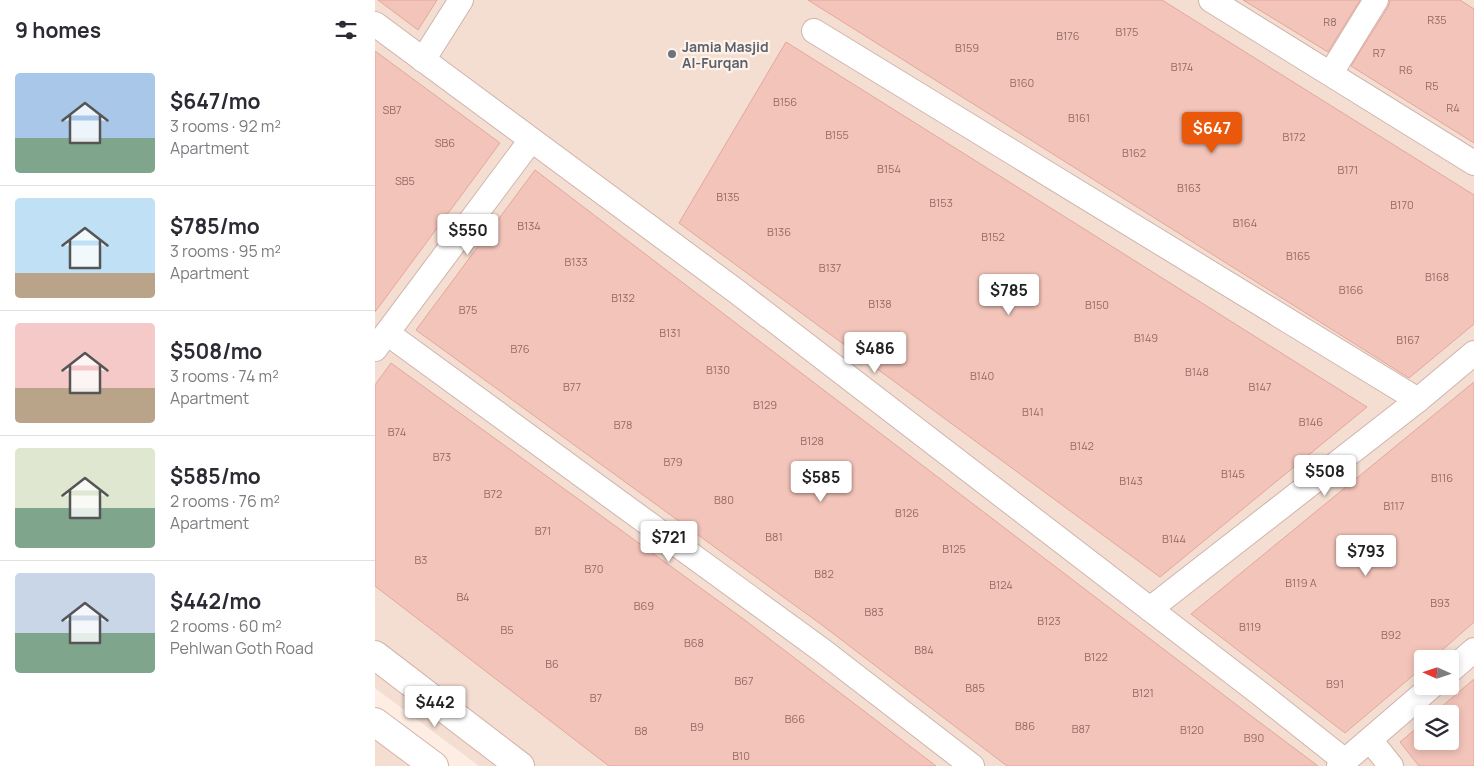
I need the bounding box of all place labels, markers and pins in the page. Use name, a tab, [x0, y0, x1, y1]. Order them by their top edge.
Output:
place label: Jamia Masjid Al-Furqan	[682, 37, 769, 72]
marker: Jamia Masjid Al-Furqan	[666, 48, 678, 60]
pin: $647	[1182, 112, 1242, 154]
pin: $550	[438, 214, 498, 256]
pin: $785	[979, 274, 1039, 316]
pin: $486	[845, 332, 905, 374]
pin: $508	[1295, 454, 1355, 497]
pin: $585	[791, 460, 851, 503]
pin: $721	[639, 520, 699, 563]
pin: $793	[1336, 534, 1396, 577]
pin: $442	[405, 686, 465, 728]

